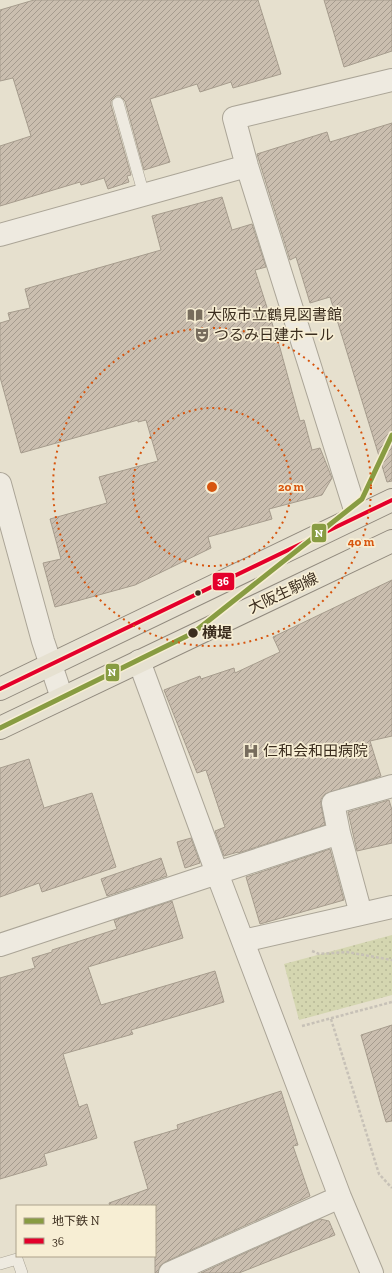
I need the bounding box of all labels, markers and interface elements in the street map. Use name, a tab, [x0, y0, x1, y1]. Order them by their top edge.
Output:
library icon: 大阪市立鶴見図書館	[186, 306, 204, 324]
place label: 大阪市立鶴見図書館	[207, 306, 342, 324]
theatre icon: つるみ日建ホール	[193, 326, 211, 344]
place label: つるみ日建ホール	[214, 326, 334, 344]
centre of rings	[205, 480, 219, 494]
text: 20 m	[278, 480, 305, 494]
line badge: N	[311, 523, 327, 543]
text: N	[315, 527, 324, 540]
text: 40 m	[348, 535, 375, 549]
street label: 大阪生駒線	[245, 569, 321, 617]
line badge: 36	[212, 572, 235, 591]
text: 36	[217, 575, 229, 588]
unlabelled marker	[193, 588, 203, 598]
place label: 横堤	[202, 624, 232, 642]
marker: 横堤	[186, 626, 200, 640]
line badge: N	[105, 663, 120, 682]
text: N	[108, 666, 117, 679]
hospital icon: 仁和会和田病院	[242, 742, 260, 760]
place label: 仁和会和田病院	[263, 742, 368, 760]
legend	[16, 1205, 156, 1257]
text: 地下鉄 N	[52, 1214, 100, 1228]
text: 36	[52, 1234, 64, 1248]

